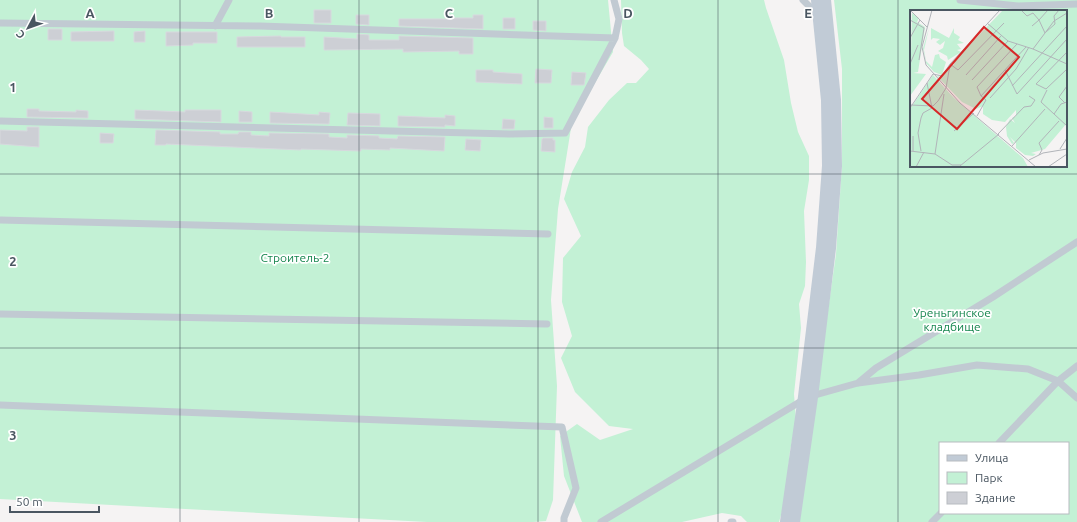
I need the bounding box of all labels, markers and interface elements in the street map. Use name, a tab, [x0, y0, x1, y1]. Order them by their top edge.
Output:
text: A	[85, 6, 95, 20]
text: B	[265, 6, 274, 20]
text: C	[445, 6, 454, 20]
text: D	[623, 6, 633, 20]
text: E	[804, 6, 812, 20]
north arrow	[8, 8, 48, 48]
inset map	[910, 10, 1067, 167]
text: С	[14, 28, 27, 41]
text: 1	[9, 80, 17, 94]
park label: Строитель-2	[260, 251, 330, 264]
text: 2	[9, 254, 17, 268]
park label: Уреньгинское кладбище	[913, 306, 991, 333]
text: 3	[9, 428, 17, 442]
legend	[939, 442, 1069, 514]
text: Улица	[975, 451, 1008, 464]
text: Парк	[975, 471, 1003, 484]
scale bar	[10, 488, 99, 514]
text: Здание	[975, 491, 1016, 504]
text: 50 m	[16, 495, 43, 508]

